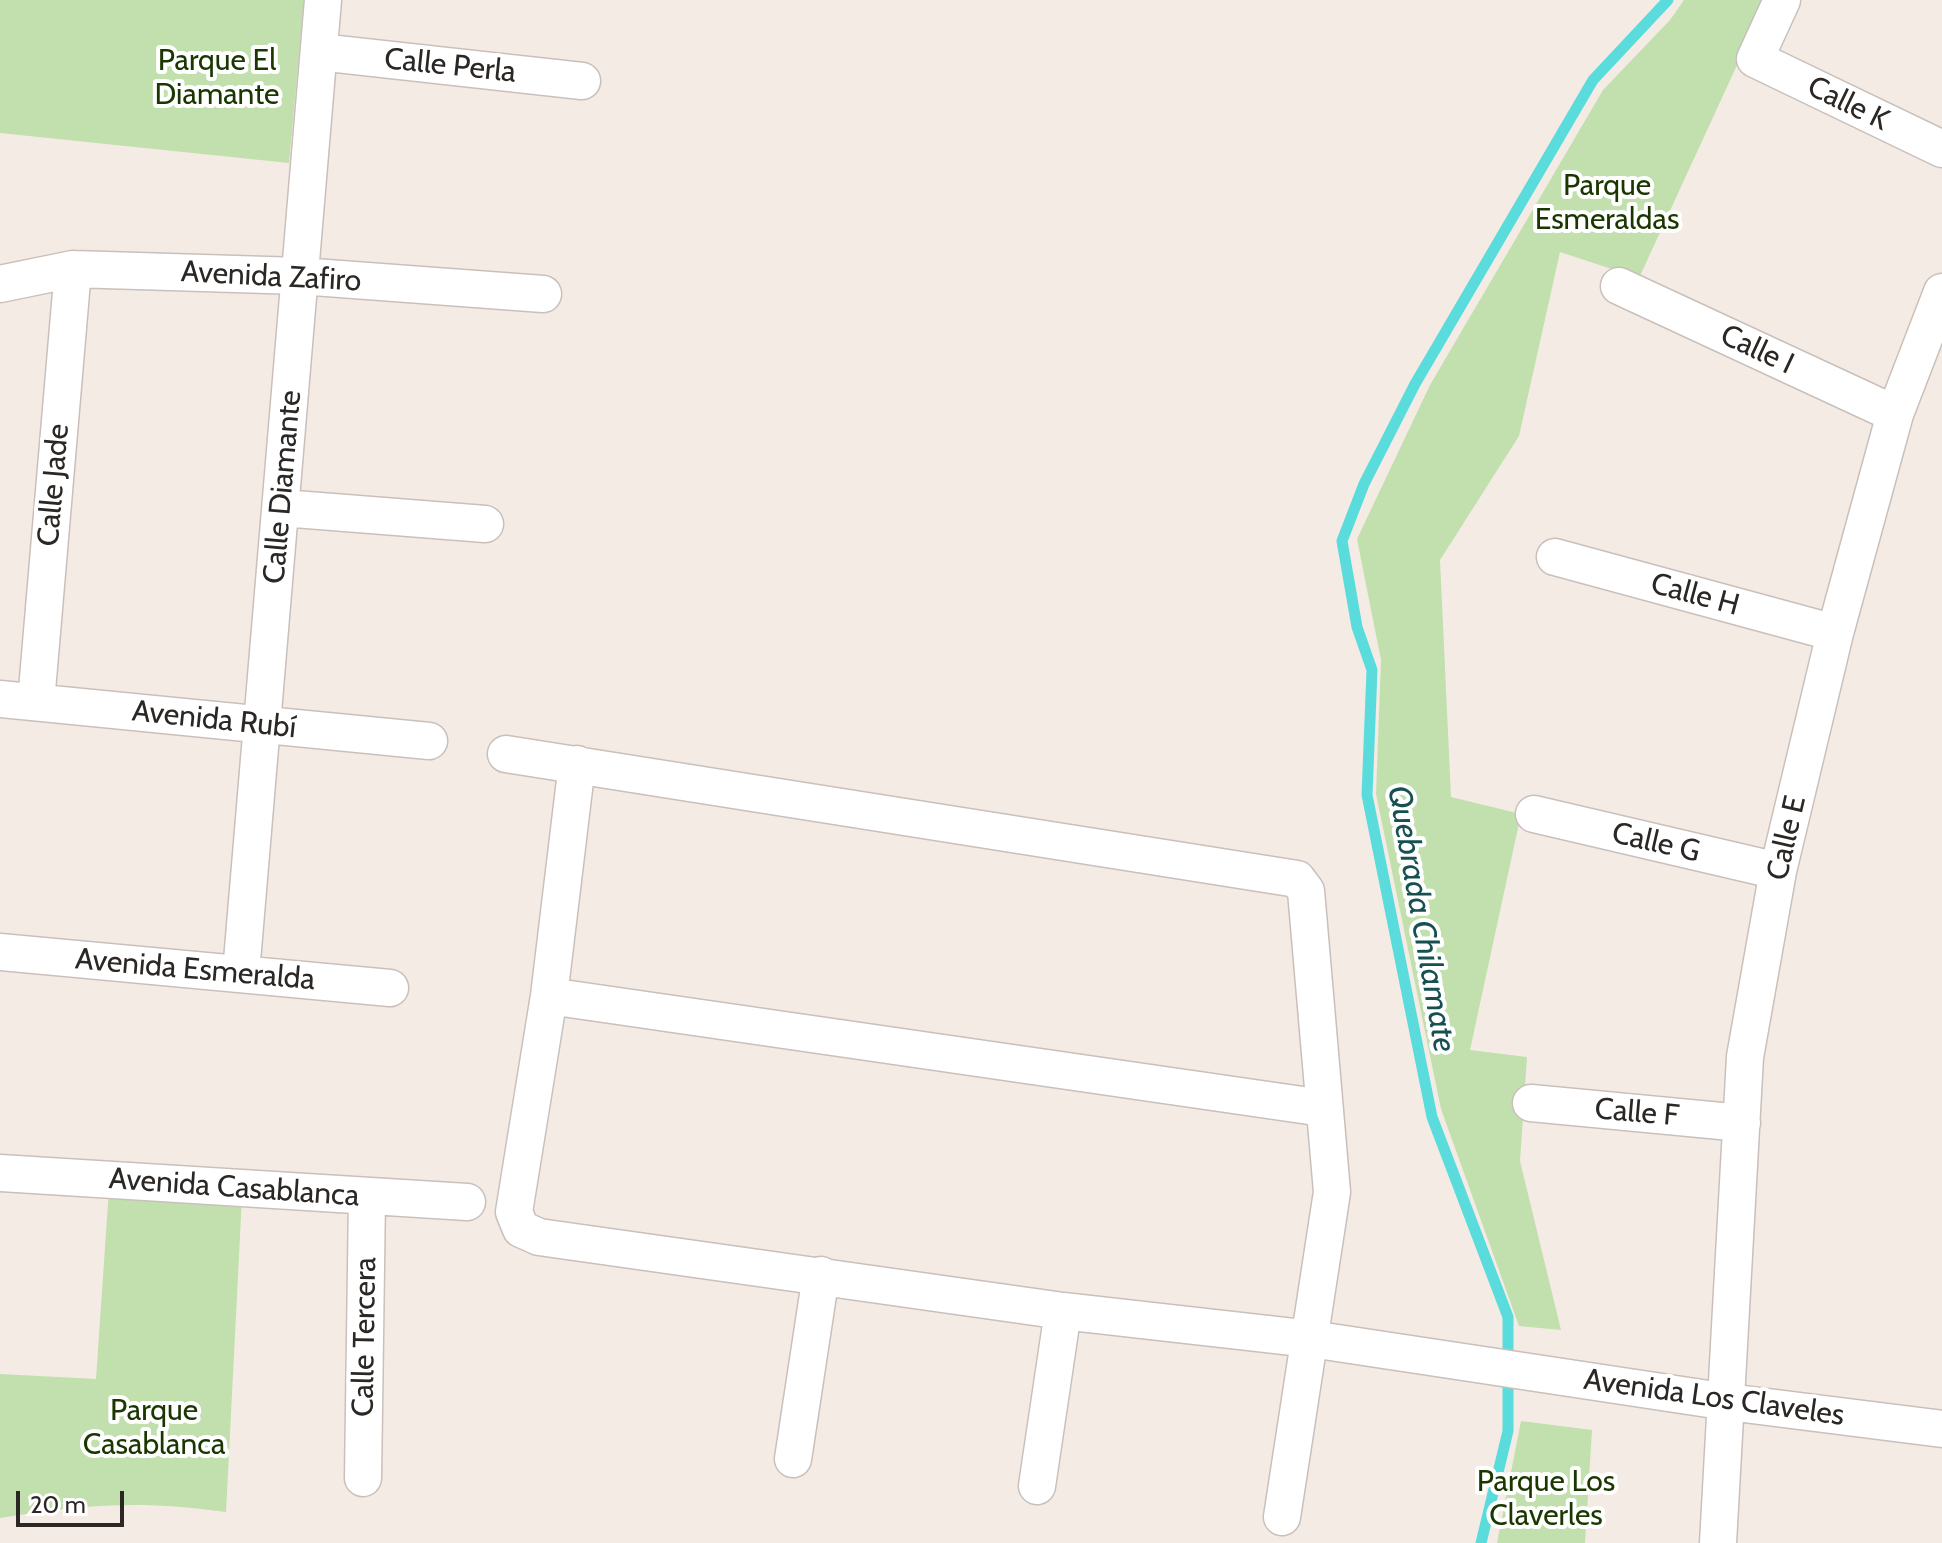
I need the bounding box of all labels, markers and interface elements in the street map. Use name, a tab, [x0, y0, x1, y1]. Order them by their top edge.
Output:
street label: Calle Perla	[382, 41, 518, 91]
park label: Parque El Diamante	[155, 43, 279, 114]
street label: Calle K	[1801, 69, 1895, 139]
park label: Parque Esmeraldas	[1535, 168, 1679, 238]
street label: Avenida Zafiro	[180, 254, 362, 300]
street label: Calle I	[1715, 317, 1799, 383]
street label: Calle Diamante	[257, 389, 309, 585]
street label: Calle Jade	[31, 422, 77, 548]
street label: Calle H	[1647, 566, 1743, 624]
street label: Avenida Rubí	[130, 693, 298, 747]
water label: Quebrada Chilamate	[1379, 783, 1463, 1055]
street label: Calle E	[1760, 792, 1814, 884]
street label: Calle G	[1609, 815, 1703, 871]
street label: Avenida Esmeralda	[74, 942, 316, 998]
street label: Calle F	[1593, 1091, 1681, 1135]
street label: Avenida Casablanca	[108, 1161, 360, 1215]
street label: Calle Tercera	[346, 1257, 384, 1417]
street label: Avenida Los Claveles	[1581, 1362, 1847, 1434]
park label: Parque Casablanca	[83, 1393, 225, 1464]
park label: Parque Los Claverles	[1477, 1464, 1615, 1534]
scale bar	[20, 1475, 128, 1525]
text: 20 m	[30, 1490, 86, 1519]

